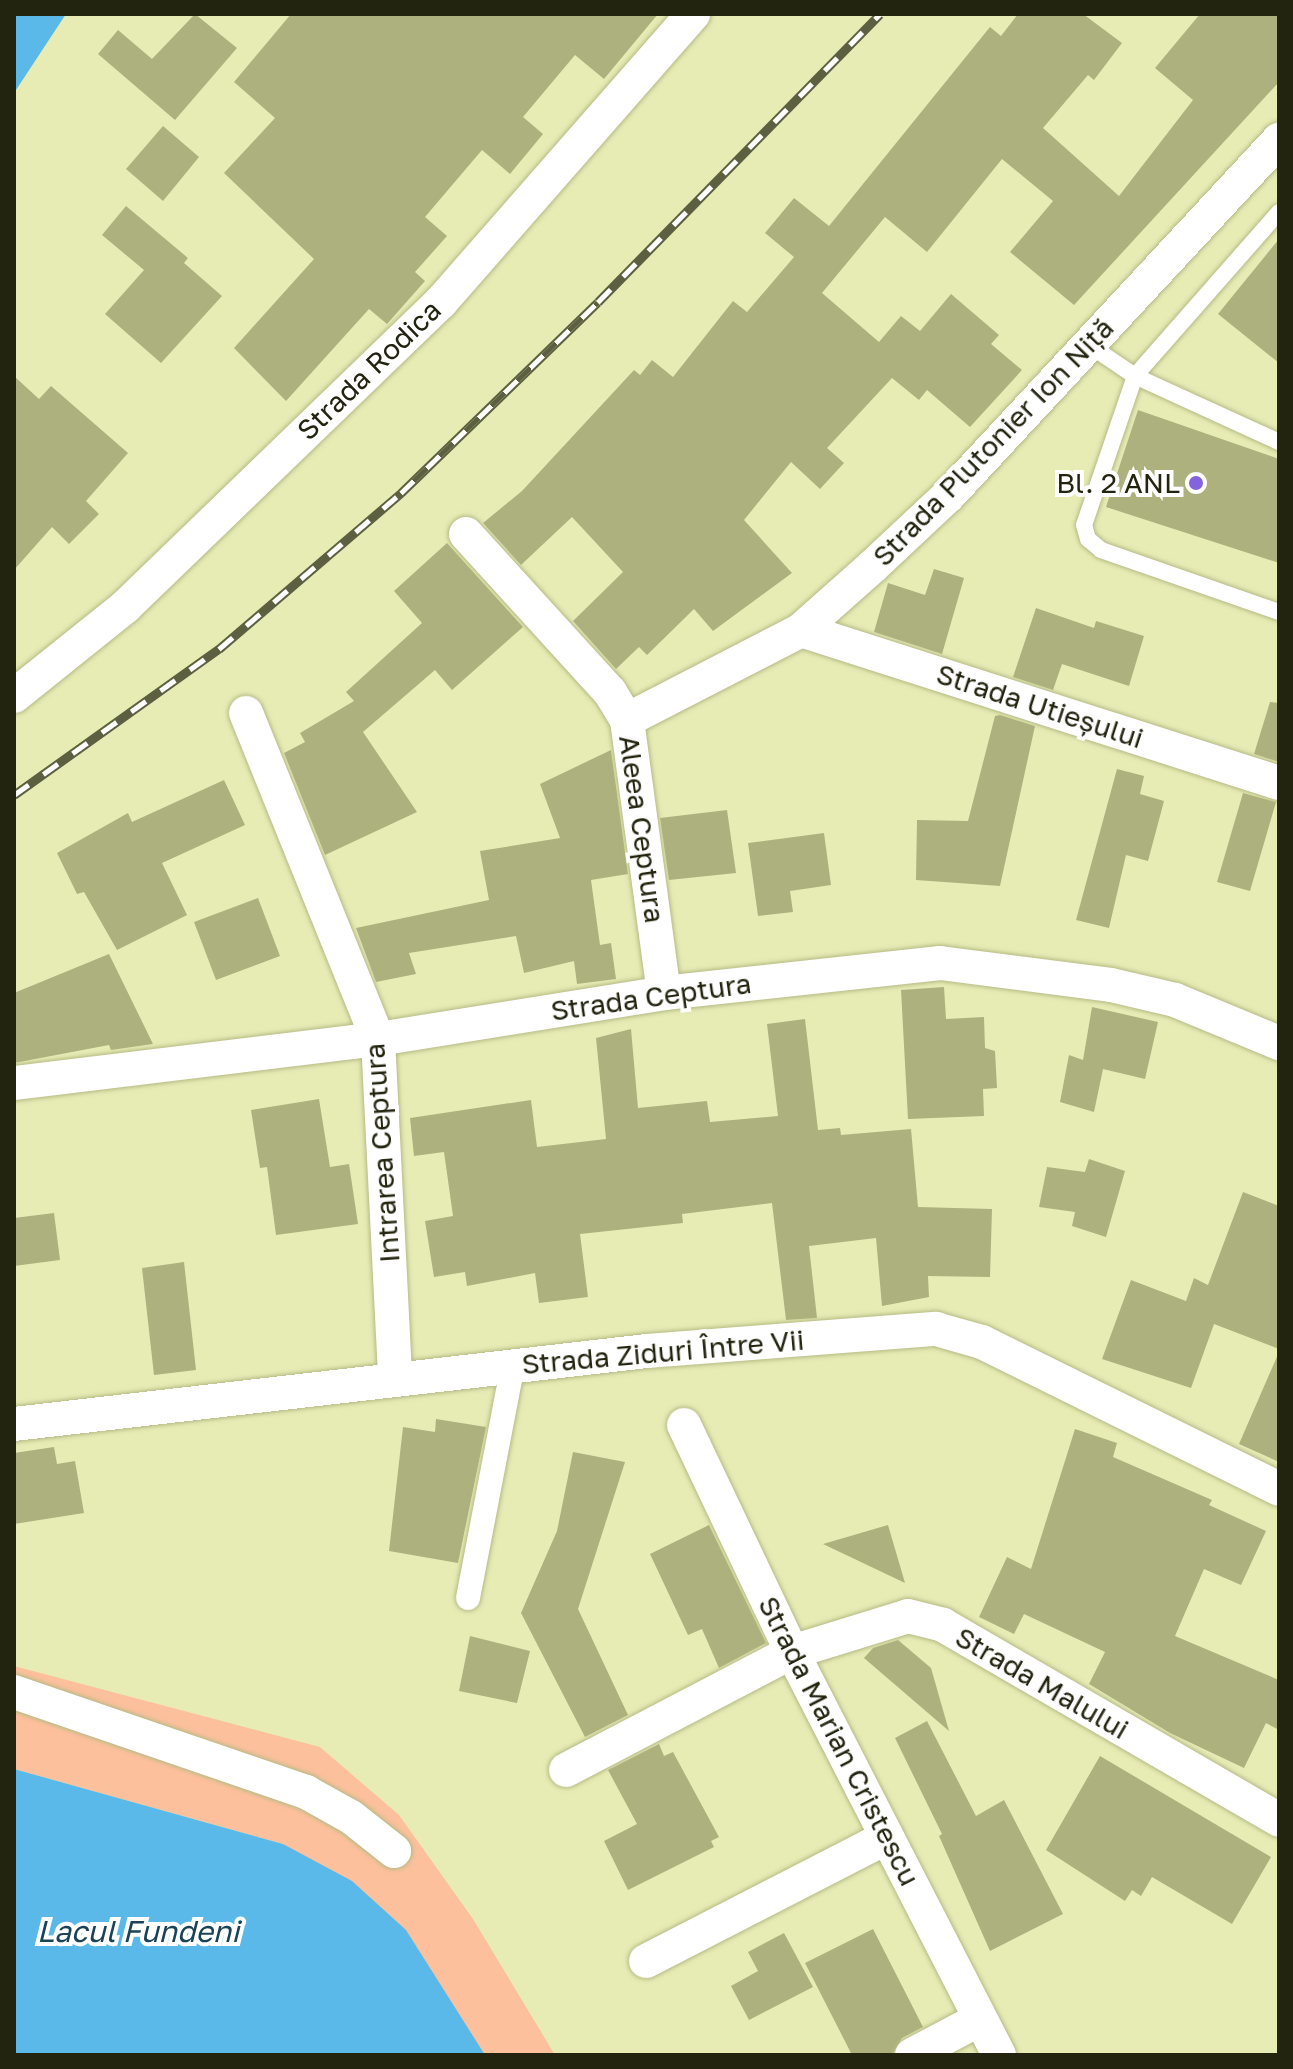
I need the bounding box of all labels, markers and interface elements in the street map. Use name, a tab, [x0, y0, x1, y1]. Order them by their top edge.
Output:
street label: Strada Rodica	[290, 293, 448, 447]
street label: Strada Plutonier Ion Niță	[866, 311, 1120, 573]
place label: Bl. 2 ANL	[1056, 466, 1180, 500]
marker: Bl. 2 ANL	[1187, 474, 1205, 492]
street label: Strada Utieșului	[932, 657, 1148, 755]
street label: Aleea Ceptura	[612, 733, 672, 925]
street label: Strada Ceptura	[549, 966, 753, 1028]
street label: Intrarea Ceptura	[358, 1042, 406, 1264]
street label: Strada Ziduri Între Vii	[520, 1323, 806, 1381]
street label: Strada Marian Cristescu	[751, 1591, 927, 1891]
street label: Strada Malului	[949, 1620, 1135, 1746]
water label: Lacul Fundeni	[37, 1913, 239, 1949]

